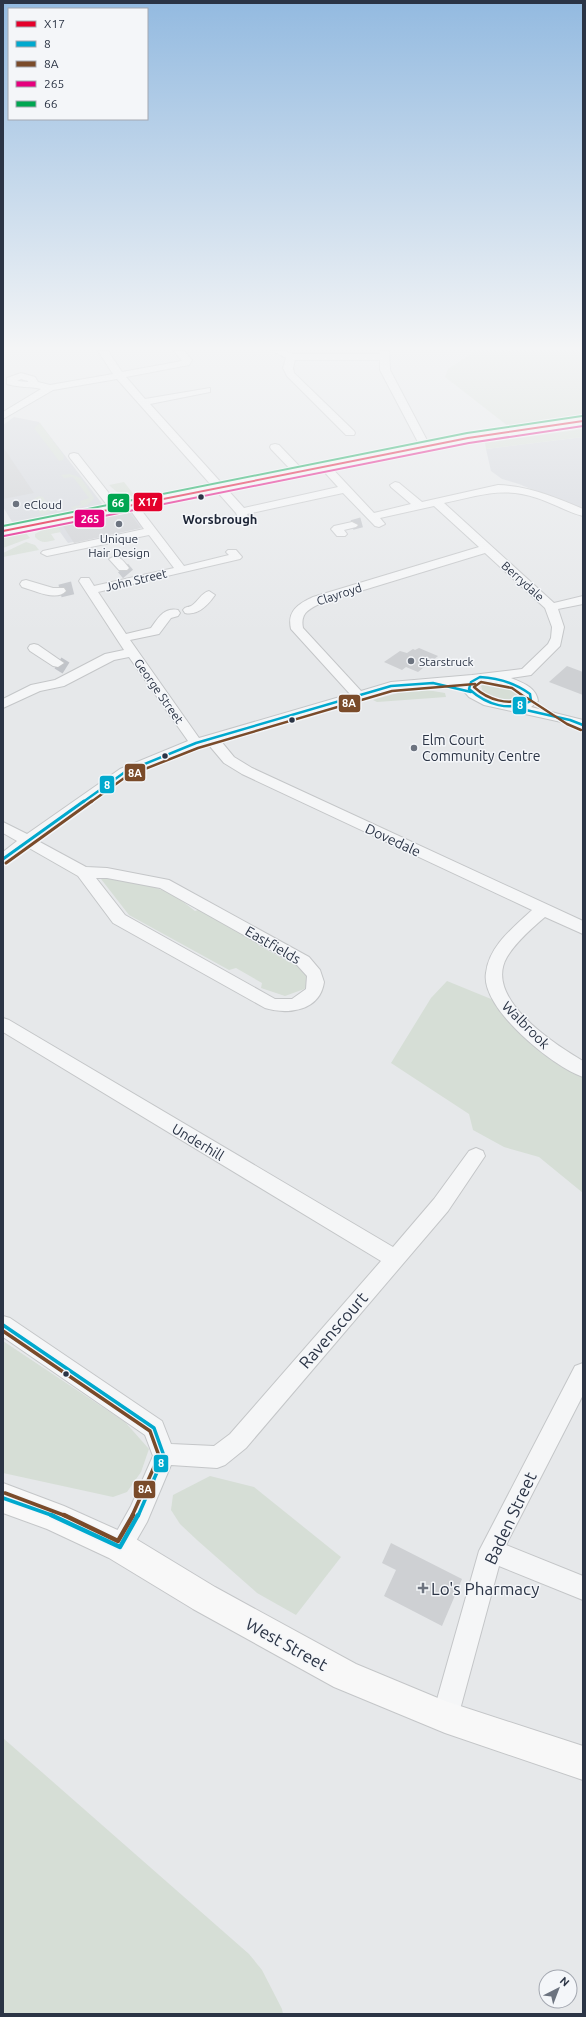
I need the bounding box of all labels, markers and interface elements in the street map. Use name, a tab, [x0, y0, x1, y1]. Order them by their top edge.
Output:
legend	[8, 8, 148, 120]
text: X17	[44, 17, 65, 30]
text: 8	[44, 37, 51, 50]
text: 8A	[44, 57, 59, 70]
text: 265	[44, 77, 64, 90]
text: 66	[44, 97, 58, 110]
line badge: X17	[133, 492, 163, 512]
unlabelled marker	[196, 492, 206, 502]
line badge: 66	[107, 493, 130, 513]
text: X17	[138, 496, 158, 508]
text: 66	[112, 497, 124, 509]
place label: eCloud	[24, 498, 62, 511]
marker: eCloud	[11, 499, 21, 509]
line badge: 265	[74, 509, 105, 528]
district label: Worsbrough	[183, 512, 257, 526]
text: 265	[81, 513, 99, 525]
marker: Unique Hair Design	[114, 519, 124, 529]
place label: Unique Hair Design	[88, 532, 150, 559]
street label: Berrydale	[499, 559, 547, 603]
street label: John Street	[104, 567, 168, 593]
street label: Clayroyd	[315, 581, 363, 607]
place label: Starstruck	[419, 655, 474, 668]
street label: George Street	[132, 656, 186, 726]
marker: Starstruck	[406, 656, 416, 666]
line badge: 8A	[338, 694, 361, 713]
line badge: 8	[512, 696, 527, 715]
text: 8A	[342, 697, 356, 709]
text: 8	[517, 699, 523, 711]
unlabelled marker	[287, 715, 297, 725]
place label: Elm Court Community Centre	[422, 732, 541, 764]
marker: Elm Court Community Centre	[409, 743, 419, 753]
unlabelled marker	[160, 751, 170, 761]
line badge: 8A	[124, 763, 146, 782]
text: 8A	[128, 767, 142, 779]
line badge: 8	[99, 775, 115, 794]
text: 8	[104, 779, 110, 791]
street label: Dovedale	[363, 820, 423, 860]
street label: Eastfields	[243, 923, 303, 967]
street label: Walbrook	[499, 998, 553, 1052]
street label: Underhill	[169, 1120, 227, 1164]
street label: Ravenscourt	[295, 1288, 371, 1372]
unlabelled marker	[61, 1369, 71, 1379]
line badge: 8	[153, 1454, 169, 1473]
text: 8	[158, 1457, 164, 1469]
street label: Baden Street	[480, 1468, 540, 1567]
line badge: 8A	[133, 1480, 156, 1499]
text: 8A	[138, 1483, 152, 1495]
place label: Lo's Pharmacy	[431, 1579, 539, 1598]
marker: Lo's Pharmacy	[418, 1583, 428, 1593]
street label: West Street	[243, 1614, 331, 1674]
north arrow	[538, 1969, 578, 2009]
text: N	[558, 1974, 572, 1989]

